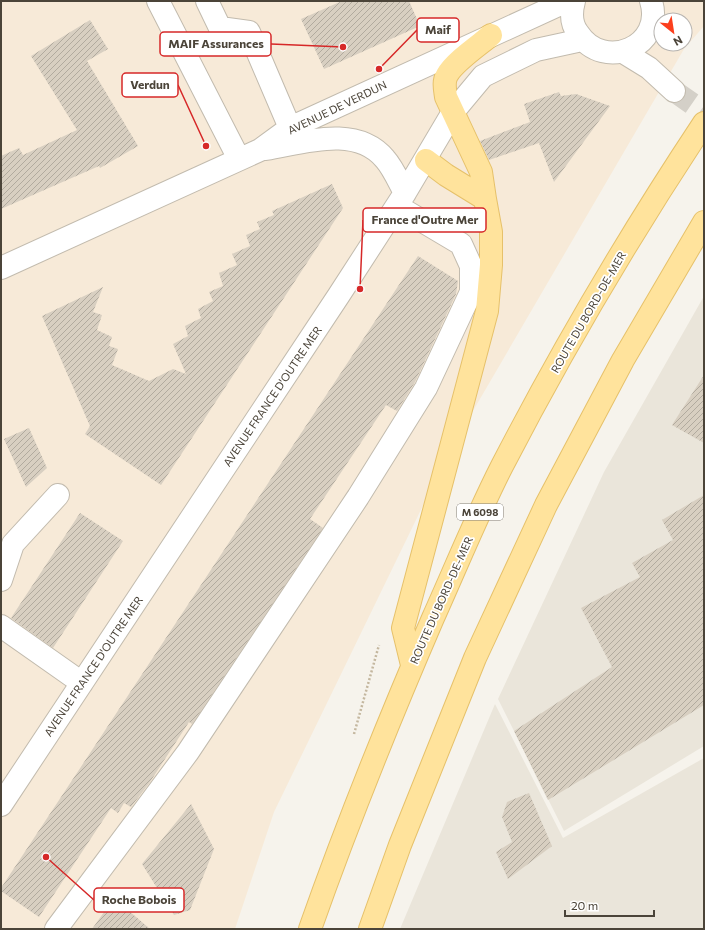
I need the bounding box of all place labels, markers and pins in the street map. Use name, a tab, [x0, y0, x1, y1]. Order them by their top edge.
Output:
callout: Maif	[417, 18, 459, 42]
callout: MAIF Assurances	[160, 32, 271, 56]
callout: Verdun	[122, 73, 178, 97]
callout: France d'Outre Mer	[363, 208, 486, 232]
callout: Roche Bobois	[94, 888, 184, 912]

